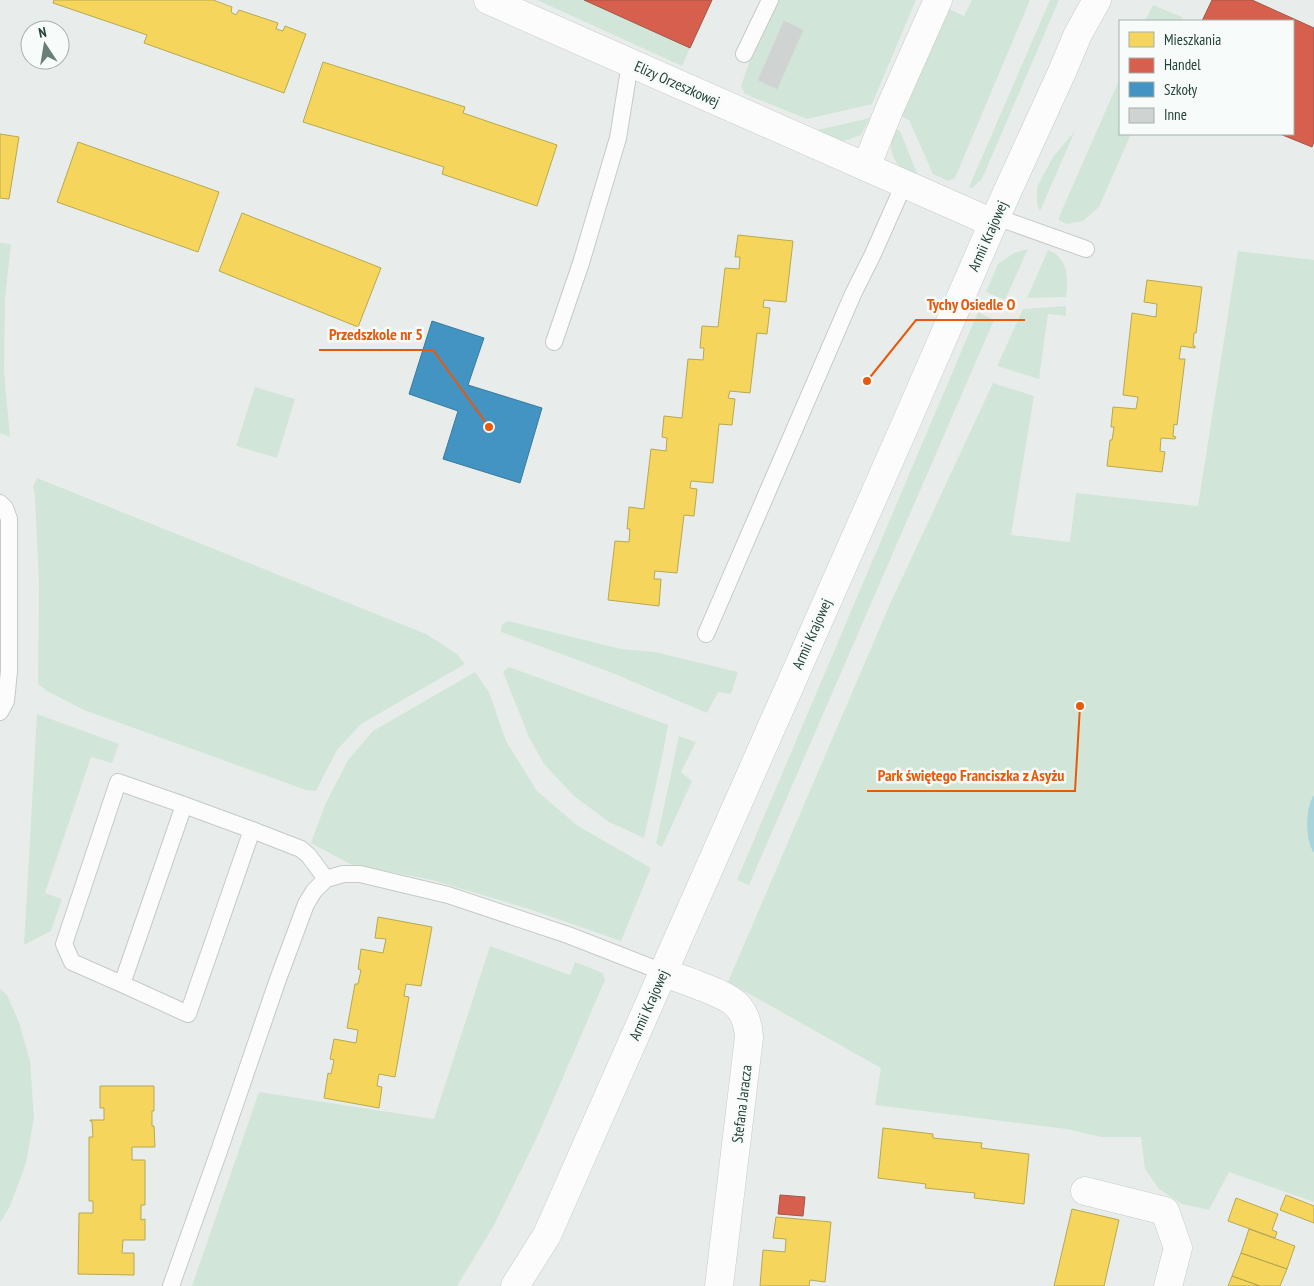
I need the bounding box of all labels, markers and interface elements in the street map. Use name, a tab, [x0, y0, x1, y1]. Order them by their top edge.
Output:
north arrow	[20, 20, 70, 70]
legend	[1119, 20, 1294, 135]
text: N	[37, 23, 48, 42]
text: Mieszkania	[1164, 30, 1221, 49]
text: Handel	[1164, 55, 1201, 74]
street label: Elizy Orzeszkowej	[632, 56, 723, 111]
text: Szkoły	[1164, 80, 1197, 99]
text: Inne	[1164, 105, 1187, 124]
street label: Armii Krajowej	[963, 197, 1012, 274]
callout: Tychy Osiedle O	[916, 289, 1025, 320]
text: Tychy Osiedle O	[927, 294, 1015, 314]
callout: Przedszkole nr 5	[319, 319, 433, 350]
text: Przedszkole nr 5	[329, 324, 423, 344]
street label: Armii Krajowej	[787, 595, 836, 672]
callout: Park świętego Franciszka z Asyżu	[867, 760, 1075, 791]
text: Park świętego Franciszka z Asyżu	[878, 765, 1064, 785]
street label: Armii Krajowej	[624, 966, 673, 1043]
street label: Stefana Jaracza	[727, 1064, 756, 1144]

